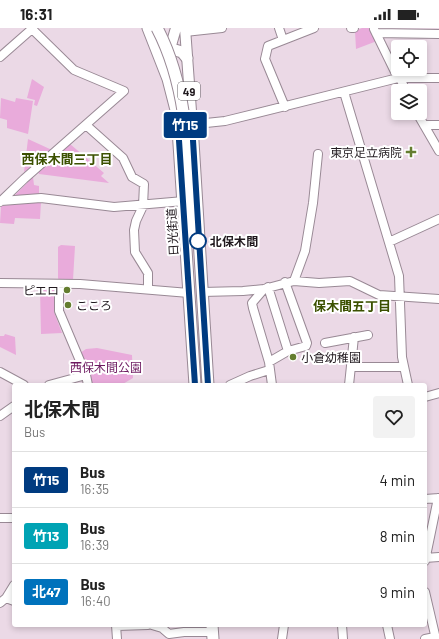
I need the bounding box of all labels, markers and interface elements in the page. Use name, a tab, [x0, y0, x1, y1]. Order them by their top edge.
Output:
text: 16:31	[20, 5, 52, 23]
map controls	[391, 40, 427, 120]
button: locate	[391, 40, 427, 76]
road number: 49	[178, 82, 200, 100]
button: layers	[391, 84, 427, 120]
line badge: 竹15	[162, 112, 208, 138]
text: 竹15	[172, 116, 198, 133]
place label: 東京足立病院	[330, 145, 402, 159]
marker: 東京足立病院	[405, 146, 417, 158]
district label: 西保木間三丁目	[21, 151, 113, 167]
street label: 日光街道	[164, 208, 180, 256]
marker: 北保木間	[189, 232, 207, 250]
place label: 北保木間	[210, 234, 258, 248]
place label: ピエロ	[23, 283, 59, 297]
marker: ピエロ	[62, 285, 72, 295]
place label: こころ	[76, 298, 112, 312]
district label: 保木間五丁目	[313, 298, 391, 314]
marker: こころ	[63, 300, 73, 310]
place label: 小倉幼稚園	[301, 350, 361, 364]
marker: 小倉幼稚園	[288, 352, 298, 362]
park label: 西保木間公園	[70, 360, 142, 374]
button: heart	[373, 396, 415, 438]
text: 北保木間	[24, 397, 100, 420]
text: Bus	[24, 424, 45, 440]
text: Bus	[80, 463, 105, 481]
text: 竹15	[33, 471, 59, 488]
text: 4 min	[379, 471, 415, 489]
text: 16:35	[80, 481, 109, 497]
text: Bus	[80, 519, 105, 537]
text: 竹13	[33, 527, 59, 544]
text: 8 min	[380, 527, 415, 545]
text: 16:39	[80, 537, 109, 553]
text: Bus	[80, 575, 105, 593]
text: 北47	[32, 583, 60, 600]
text: 9 min	[380, 583, 415, 601]
text: 16:40	[80, 593, 111, 609]

